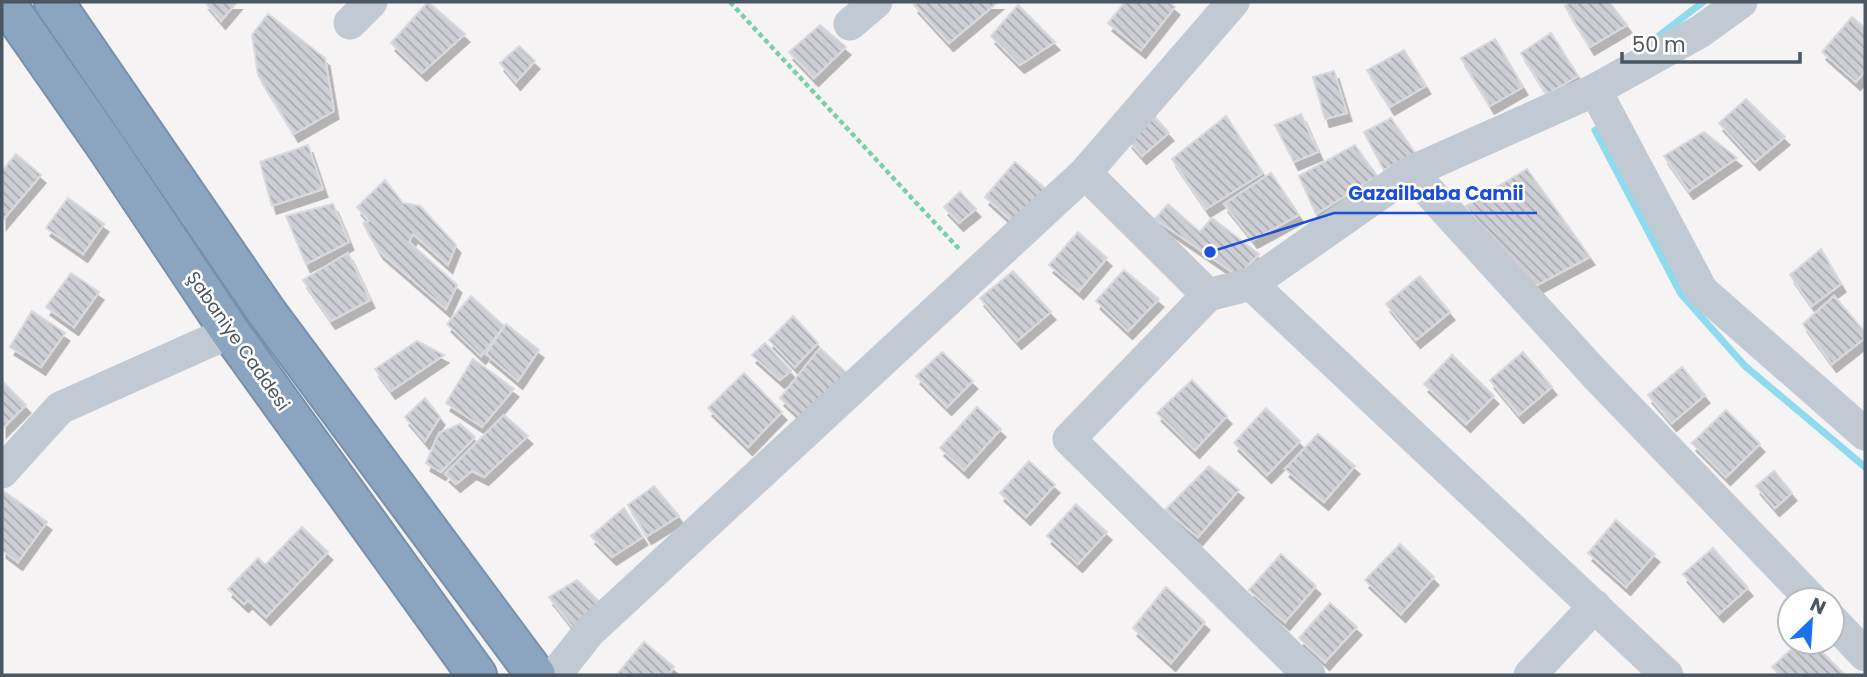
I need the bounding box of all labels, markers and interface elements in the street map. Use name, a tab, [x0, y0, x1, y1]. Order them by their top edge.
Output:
scale bar	[1622, 21, 1800, 65]
text: 50 m	[1632, 30, 1686, 59]
callout: Gazailbaba Camii	[1334, 173, 1537, 213]
text: Gazailbaba Camii	[1348, 180, 1524, 207]
street label: Şabaniye Caddesi	[181, 266, 296, 415]
north arrow	[1776, 586, 1846, 656]
text: N	[1806, 591, 1830, 621]

